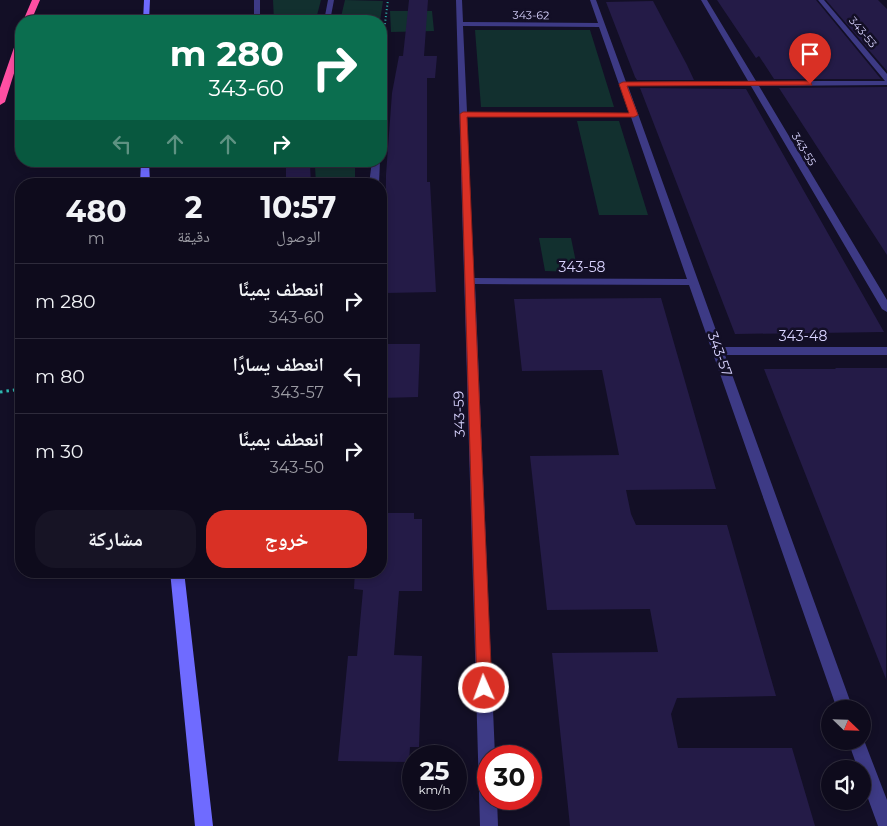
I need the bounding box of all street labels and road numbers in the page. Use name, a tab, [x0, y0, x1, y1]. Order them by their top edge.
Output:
street label: 343-62	[513, 8, 549, 22]
street label: 343-53	[846, 14, 880, 50]
street label: 343-55	[789, 130, 819, 168]
street label: 343-58	[558, 258, 606, 276]
street label: 343-48	[779, 327, 827, 345]
street label: 343-57	[704, 329, 736, 379]
street label: 343-59	[449, 390, 469, 438]

